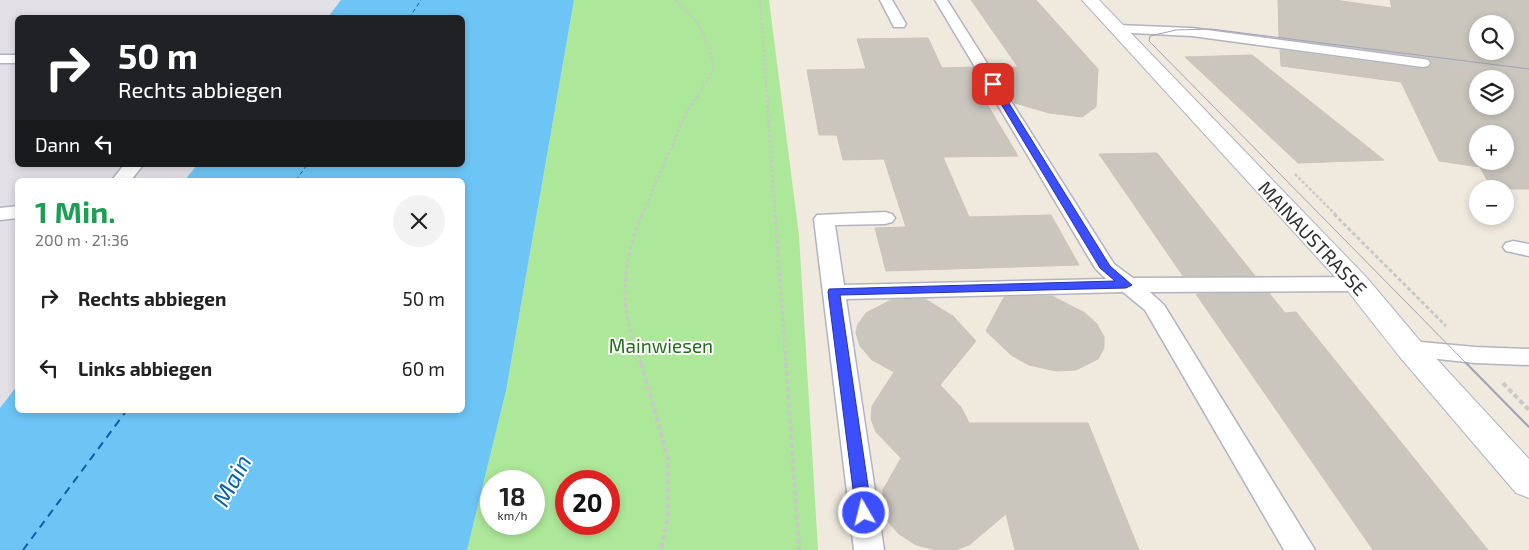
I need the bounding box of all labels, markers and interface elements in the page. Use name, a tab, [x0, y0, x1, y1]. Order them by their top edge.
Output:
map controls	[1469, 15, 1514, 225]
button: search	[1469, 15, 1514, 60]
text: 50 m	[118, 34, 198, 76]
icon: right	[35, 35, 100, 100]
pin	[972, 63, 1014, 105]
icon: arrive	[979, 70, 1007, 98]
button: layers	[1469, 70, 1514, 115]
text: Rechts abbiegen	[118, 76, 283, 102]
button: +	[1469, 125, 1514, 170]
icon: left	[90, 130, 118, 158]
text: Dann	[35, 133, 80, 156]
street label: MAINAUSTRASSE	[1254, 176, 1372, 300]
button: −	[1469, 180, 1514, 225]
text: 1 Min.	[35, 193, 116, 229]
button: close	[393, 195, 445, 247]
text: 200 m · 21:36	[35, 230, 129, 249]
icon: right	[35, 284, 63, 312]
text: Rechts abbiegen	[78, 287, 226, 310]
text: 50 m	[402, 287, 445, 310]
park label: Mainwiesen	[609, 334, 713, 357]
icon: left	[35, 354, 63, 382]
text: Links abbiegen	[78, 357, 212, 380]
text: 60 m	[402, 357, 445, 380]
water label: Main	[205, 449, 257, 511]
speed limit sign: 20	[555, 470, 620, 535]
text: 18	[499, 481, 526, 511]
position arrow	[837, 486, 889, 538]
text: km/h	[498, 508, 527, 522]

